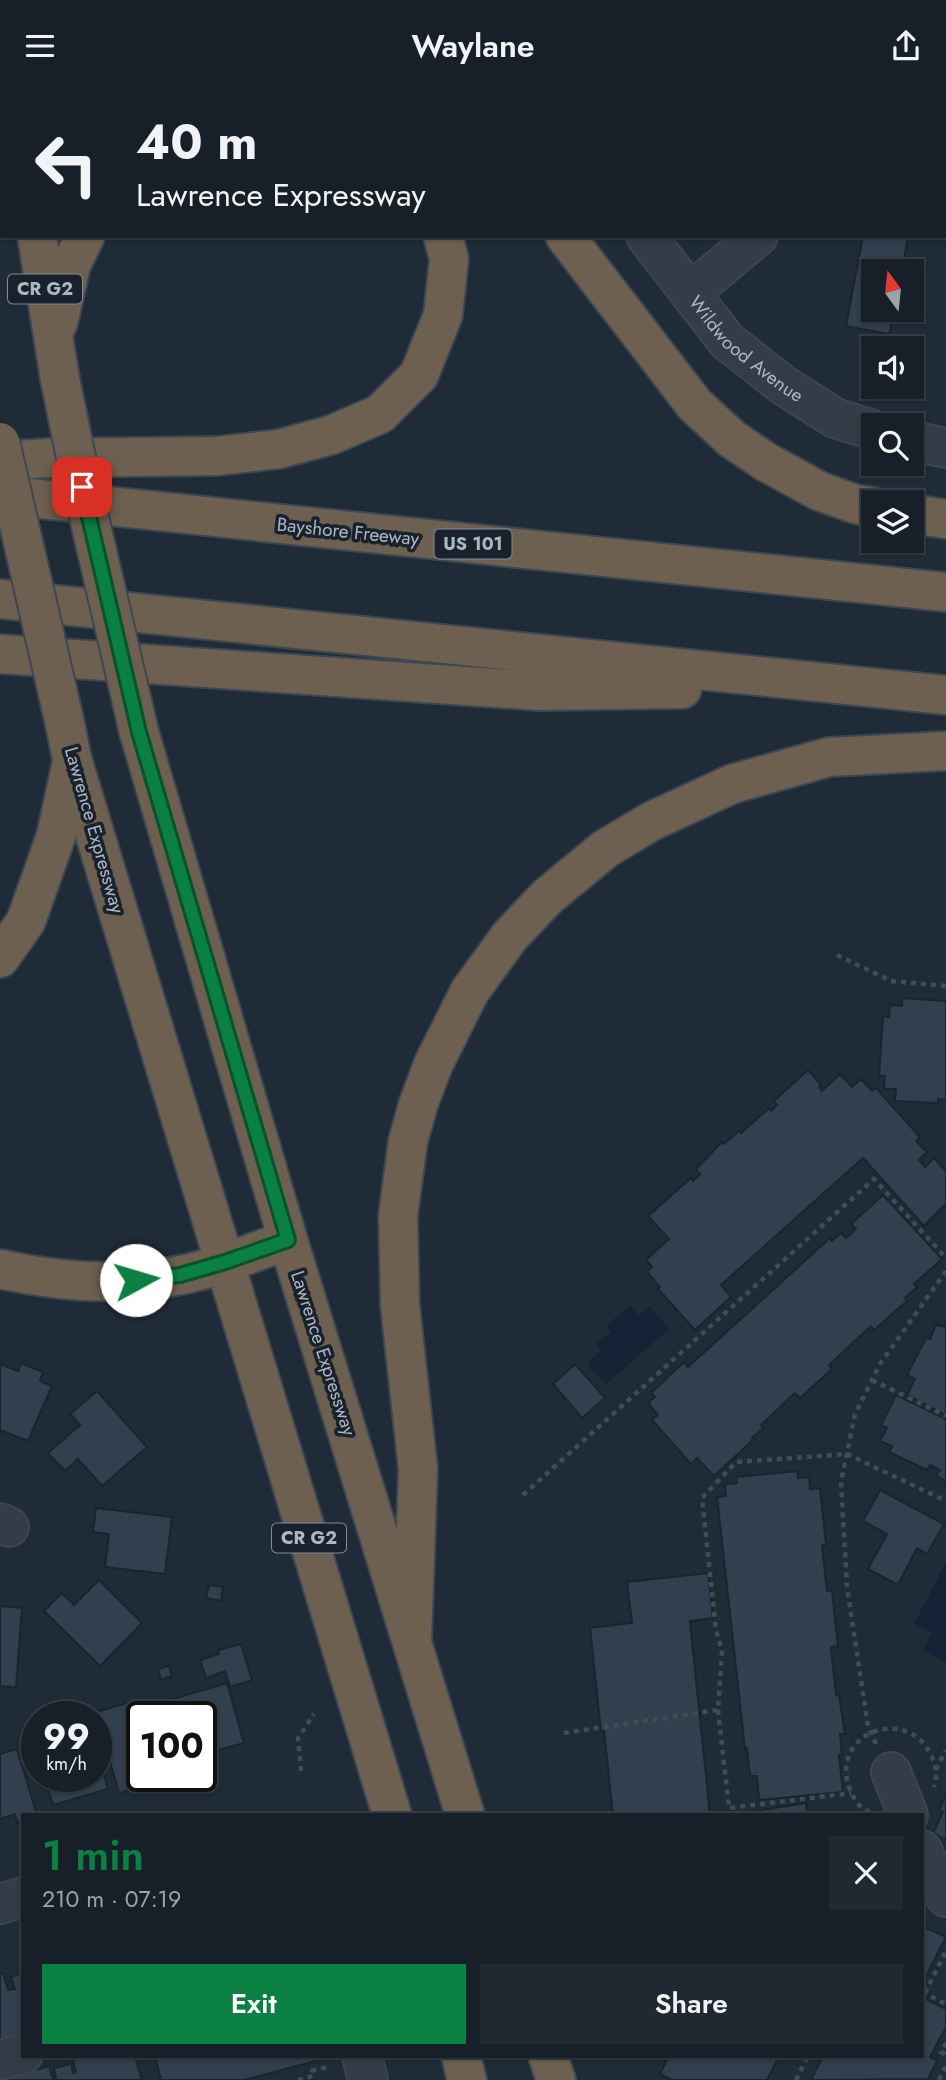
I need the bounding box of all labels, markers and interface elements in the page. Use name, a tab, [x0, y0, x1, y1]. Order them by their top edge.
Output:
text: Waylane	[411, 23, 535, 69]
icon: menu	[21, 27, 59, 65]
icon: share	[887, 27, 925, 65]
text: 40 m	[136, 107, 258, 177]
icon: left	[21, 119, 112, 210]
text: Lawrence Expressway	[136, 172, 426, 218]
north arrow	[861, 259, 924, 322]
map controls	[861, 259, 924, 553]
road number: CR G2	[8, 274, 82, 303]
street label: Wildwood Avenue	[683, 290, 809, 409]
button: sound	[861, 336, 924, 399]
button: search	[861, 413, 924, 476]
pin	[52, 457, 112, 517]
icon: arrive	[63, 468, 101, 506]
button: layers	[861, 490, 924, 553]
street label: Bayshore Freeway	[276, 511, 421, 552]
road number: US 101	[434, 529, 512, 558]
street label: Lawrence Expressway	[58, 744, 131, 917]
position arrow	[99, 1243, 173, 1317]
street label: Lawrence Expressway	[284, 1267, 363, 1440]
road number: CR G2	[272, 1523, 346, 1553]
speed limit sign: 100	[126, 1701, 217, 1792]
text: 99	[43, 1712, 90, 1762]
text: km/h	[46, 1751, 87, 1777]
text: 1 min	[42, 1825, 144, 1886]
button: close	[829, 1836, 903, 1910]
text: 210 m · 07:19	[42, 1882, 181, 1916]
button: Exit	[42, 1964, 466, 2044]
button: Share	[480, 1964, 903, 2044]

